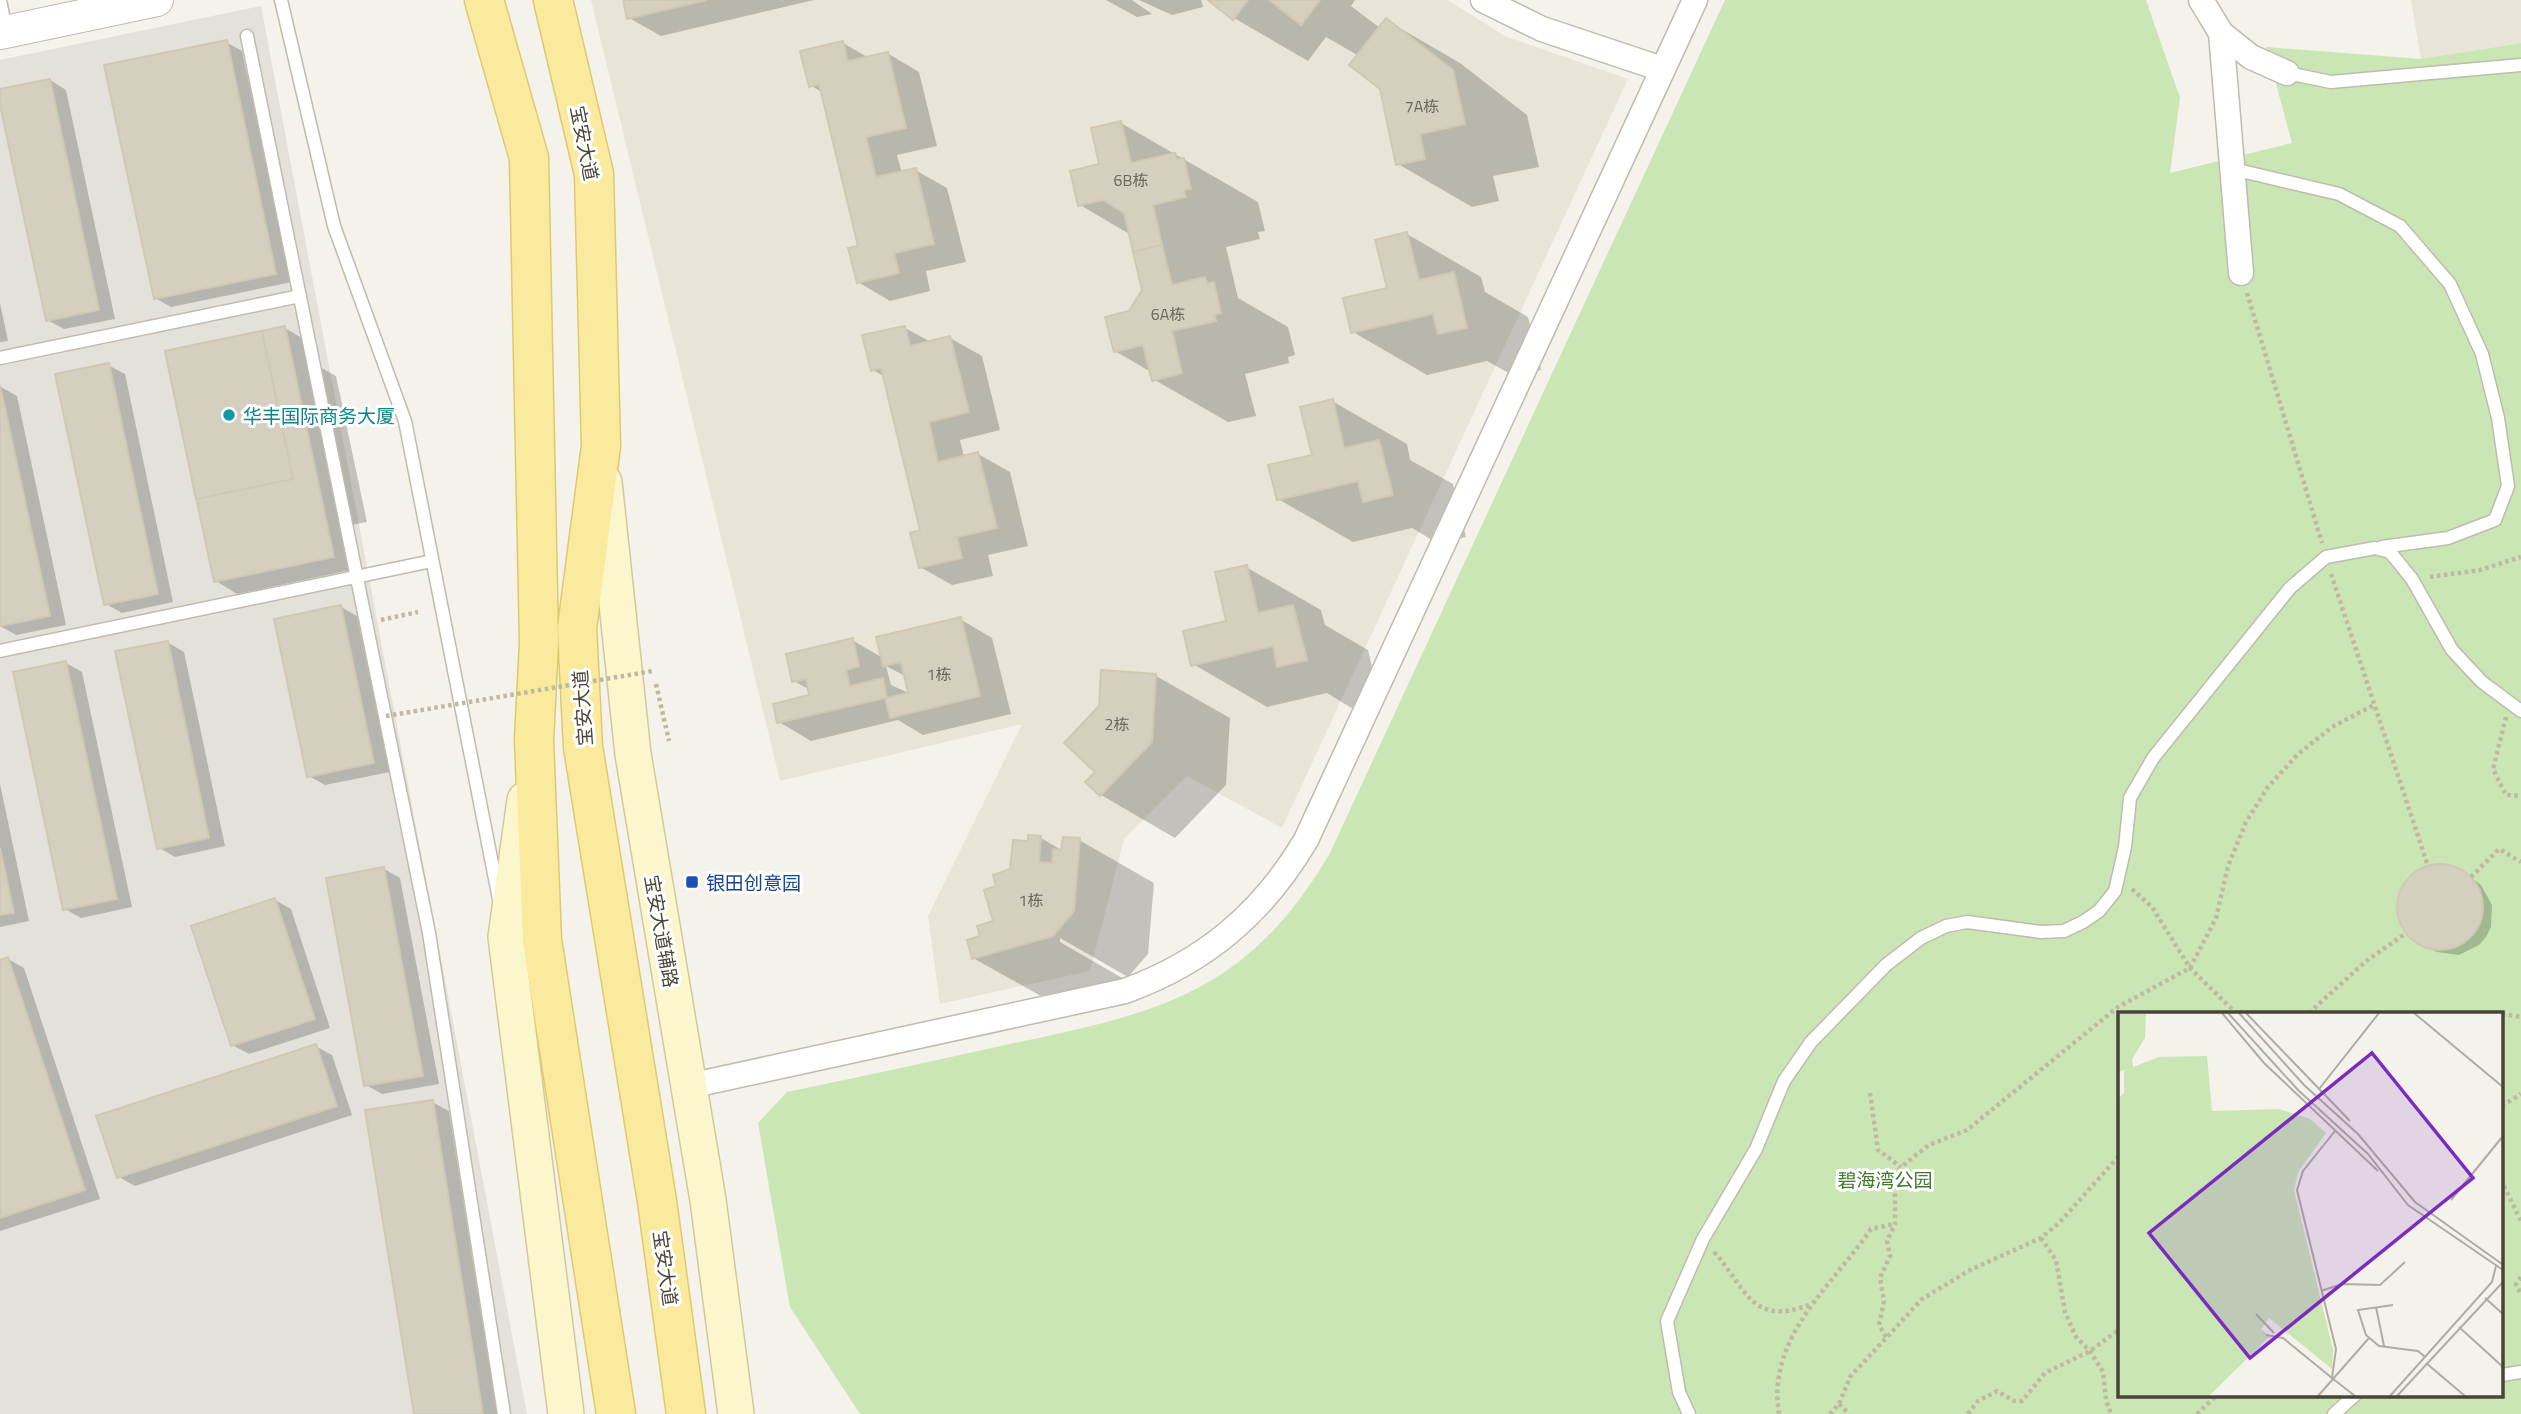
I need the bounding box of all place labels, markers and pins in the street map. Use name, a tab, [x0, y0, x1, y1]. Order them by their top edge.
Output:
place label: 华丰国际商务大厦	[243, 401, 395, 430]
marker: 华丰国际商务大厦	[221, 407, 237, 423]
place label: 银田创意园	[706, 868, 801, 897]
marker: 银田创意园	[684, 874, 700, 890]

